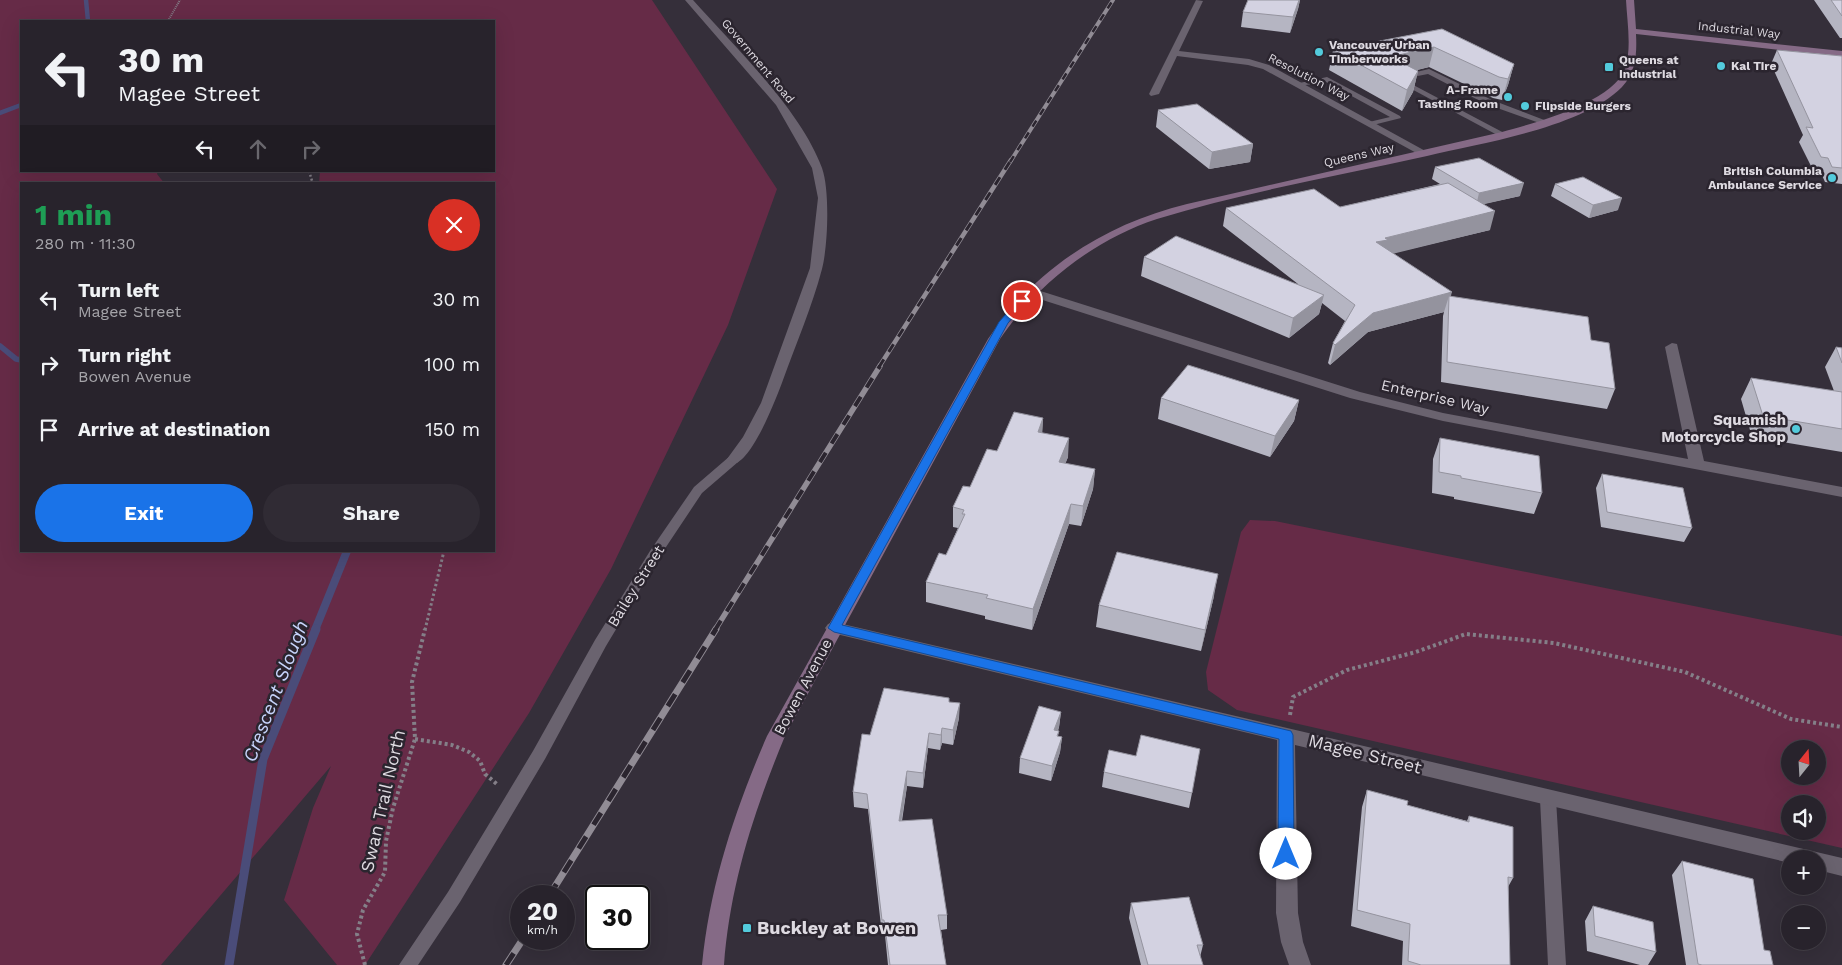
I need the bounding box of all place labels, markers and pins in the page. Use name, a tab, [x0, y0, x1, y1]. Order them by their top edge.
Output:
place label: Vancouver Urban Timberworks	[1329, 38, 1430, 66]
marker: Vancouver Urban Timberworks	[1313, 46, 1325, 58]
place label: Queens at Industrial	[1619, 53, 1679, 81]
place label: Kal Tire	[1731, 59, 1776, 73]
marker: Kal Tire	[1715, 60, 1727, 72]
marker: Queens at Industrial	[1603, 61, 1615, 73]
place label: A-Frame Tasting Room	[1418, 83, 1498, 111]
marker: A-Frame Tasting Room	[1502, 91, 1514, 103]
place label: Flipside Burgers	[1535, 99, 1631, 113]
marker: Flipside Burgers	[1519, 100, 1531, 112]
place label: British Columbia Ambulance Service	[1708, 164, 1822, 192]
marker: British Columbia Ambulance Service	[1826, 172, 1838, 184]
pin	[1001, 280, 1043, 322]
place label: Squamish Motorcycle Shop	[1661, 411, 1786, 446]
marker: Squamish Motorcycle Shop	[1790, 423, 1802, 435]
place label: Buckley at Bowen	[757, 917, 916, 938]
marker: Buckley at Bowen	[741, 922, 753, 934]

